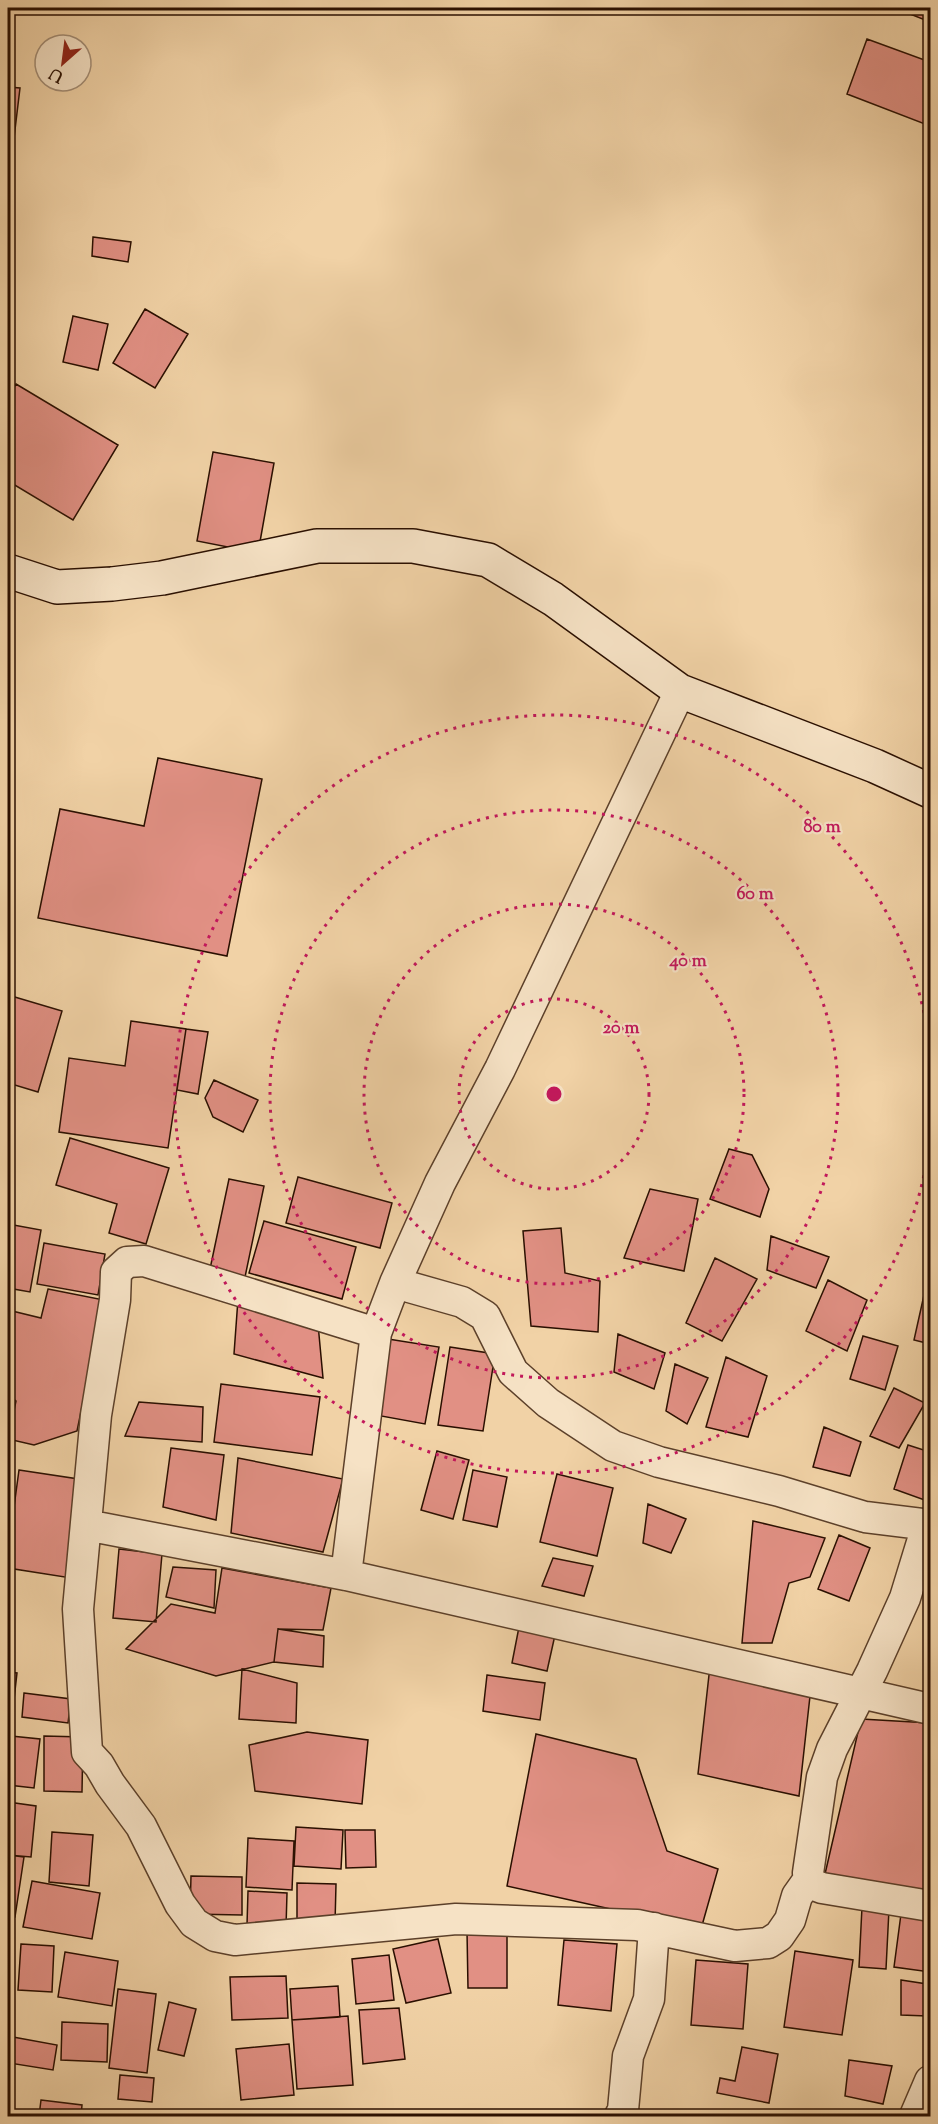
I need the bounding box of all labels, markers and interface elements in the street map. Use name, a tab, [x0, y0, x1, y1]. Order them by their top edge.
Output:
north arrow	[33, 33, 93, 93]
text: U	[45, 60, 68, 87]
text: 80 m	[803, 815, 841, 841]
text: 60 m	[736, 882, 774, 908]
text: 40 m	[668, 949, 707, 975]
text: 20 m	[603, 1016, 639, 1042]
centre of rings	[544, 1084, 564, 1104]

